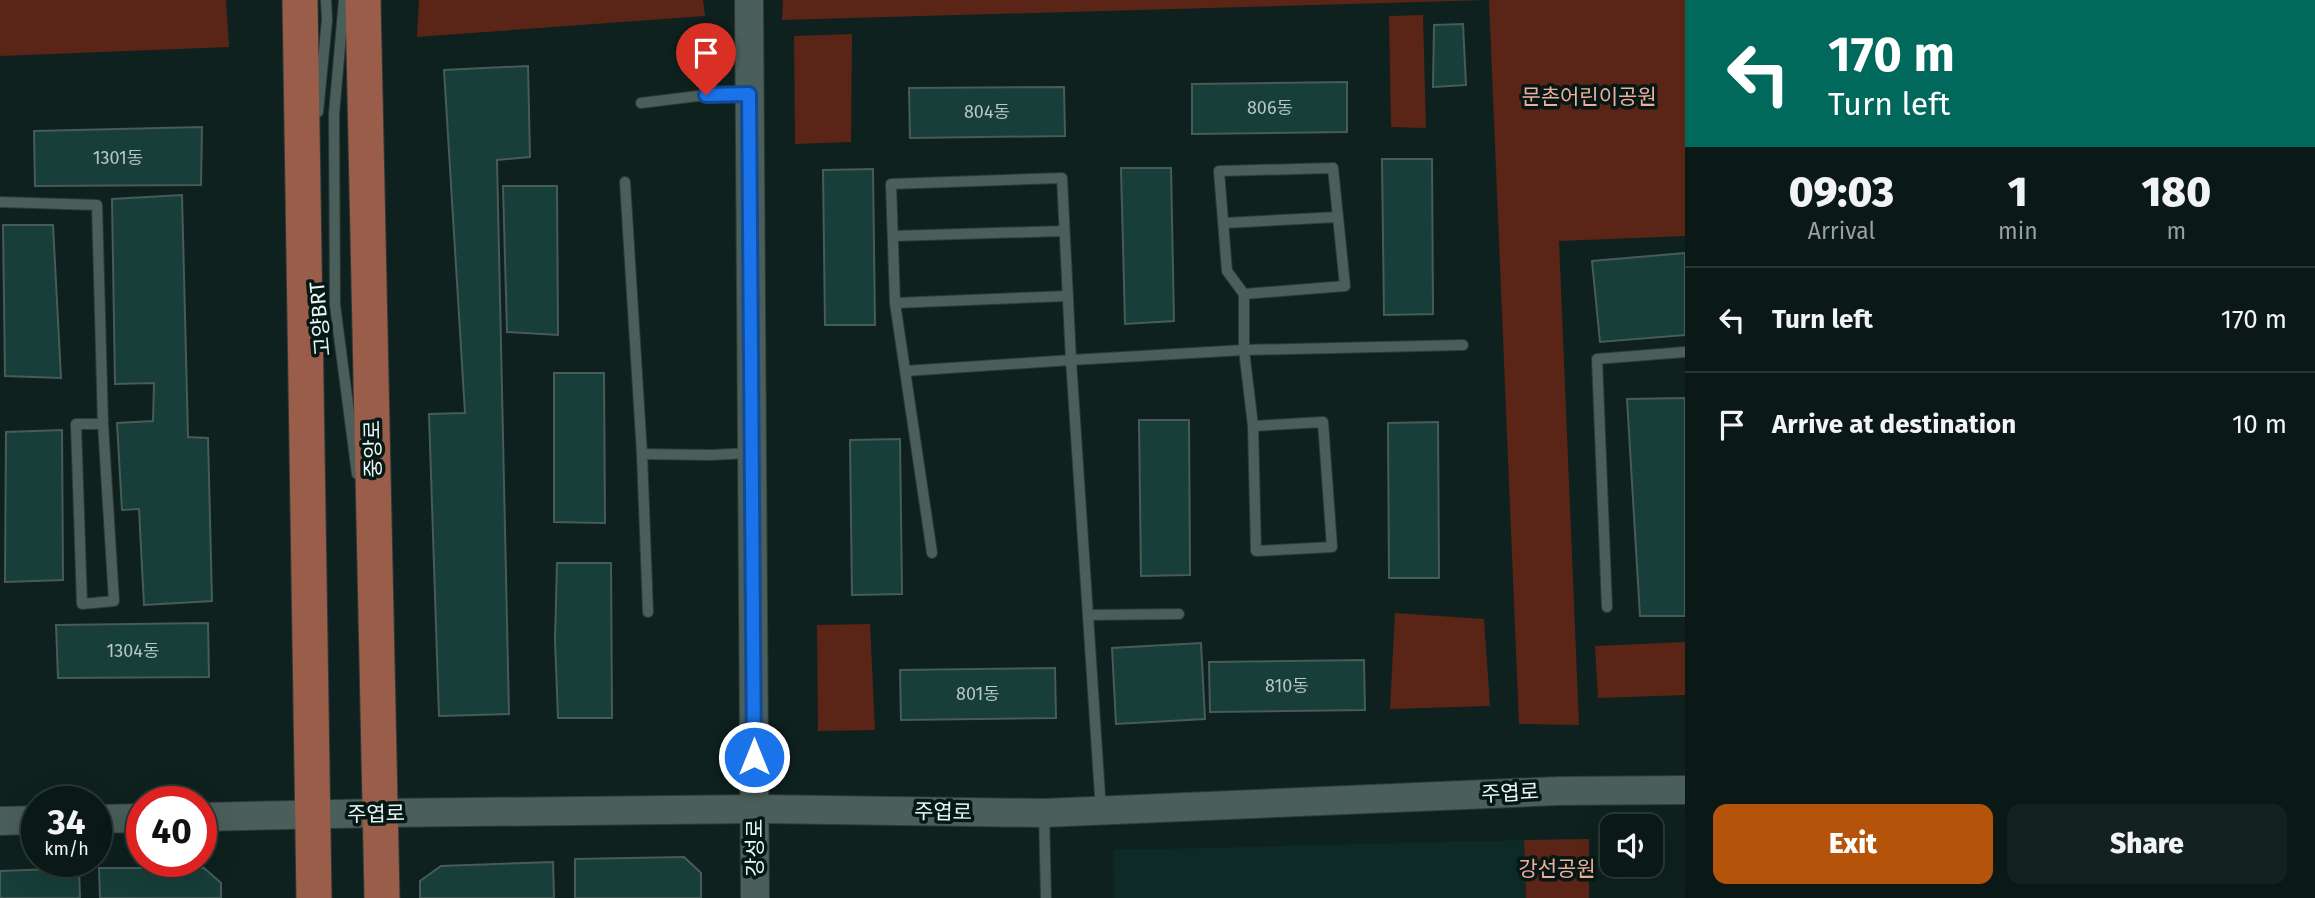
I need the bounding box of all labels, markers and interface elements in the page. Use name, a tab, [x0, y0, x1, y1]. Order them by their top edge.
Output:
pin	[676, 23, 736, 95]
text: 170 m	[1828, 25, 1955, 84]
icon: left	[1713, 28, 1804, 119]
icon: arrive	[687, 34, 725, 72]
park label: 문촌어린이공원	[1521, 84, 1657, 110]
text: Turn left	[1828, 85, 1950, 123]
house number: 806동	[1247, 97, 1293, 119]
house number: 804동	[964, 101, 1010, 123]
house number: 1301동	[93, 147, 143, 169]
text: 09:03	[1789, 167, 1894, 217]
text: 1	[2008, 167, 2028, 217]
text: 180	[2141, 167, 2211, 217]
text: Arrival	[1808, 217, 1875, 245]
text: min	[1998, 217, 2038, 245]
text: m	[2166, 217, 2186, 245]
street label: 고양BRT	[304, 281, 336, 357]
icon: left	[1713, 301, 1751, 339]
text: Turn left	[1772, 304, 1873, 335]
text: 170 m	[2221, 304, 2287, 335]
icon: arrive	[1713, 406, 1751, 444]
text: Arrive at destination	[1772, 409, 2016, 440]
text: 10 m	[2232, 409, 2287, 440]
street label: 중앙로	[359, 420, 387, 478]
house number: 1304동	[107, 640, 159, 662]
house number: 810동	[1265, 675, 1309, 697]
house number: 801동	[956, 683, 1000, 705]
position arrow	[717, 720, 791, 794]
street label: 주엽로	[1480, 779, 1540, 807]
speed limit sign: 40	[126, 786, 217, 877]
street label: 주엽로	[914, 798, 972, 826]
street label: 주엽로	[347, 800, 405, 828]
text: 34	[48, 801, 85, 843]
button: Exit	[1713, 804, 1993, 884]
button: Share	[2007, 804, 2287, 884]
map controls	[1600, 814, 1663, 877]
button: sound	[1600, 814, 1663, 877]
street label: 강성로	[742, 819, 768, 877]
text: km/h	[44, 838, 89, 860]
park label: 강선공원	[1518, 856, 1596, 882]

